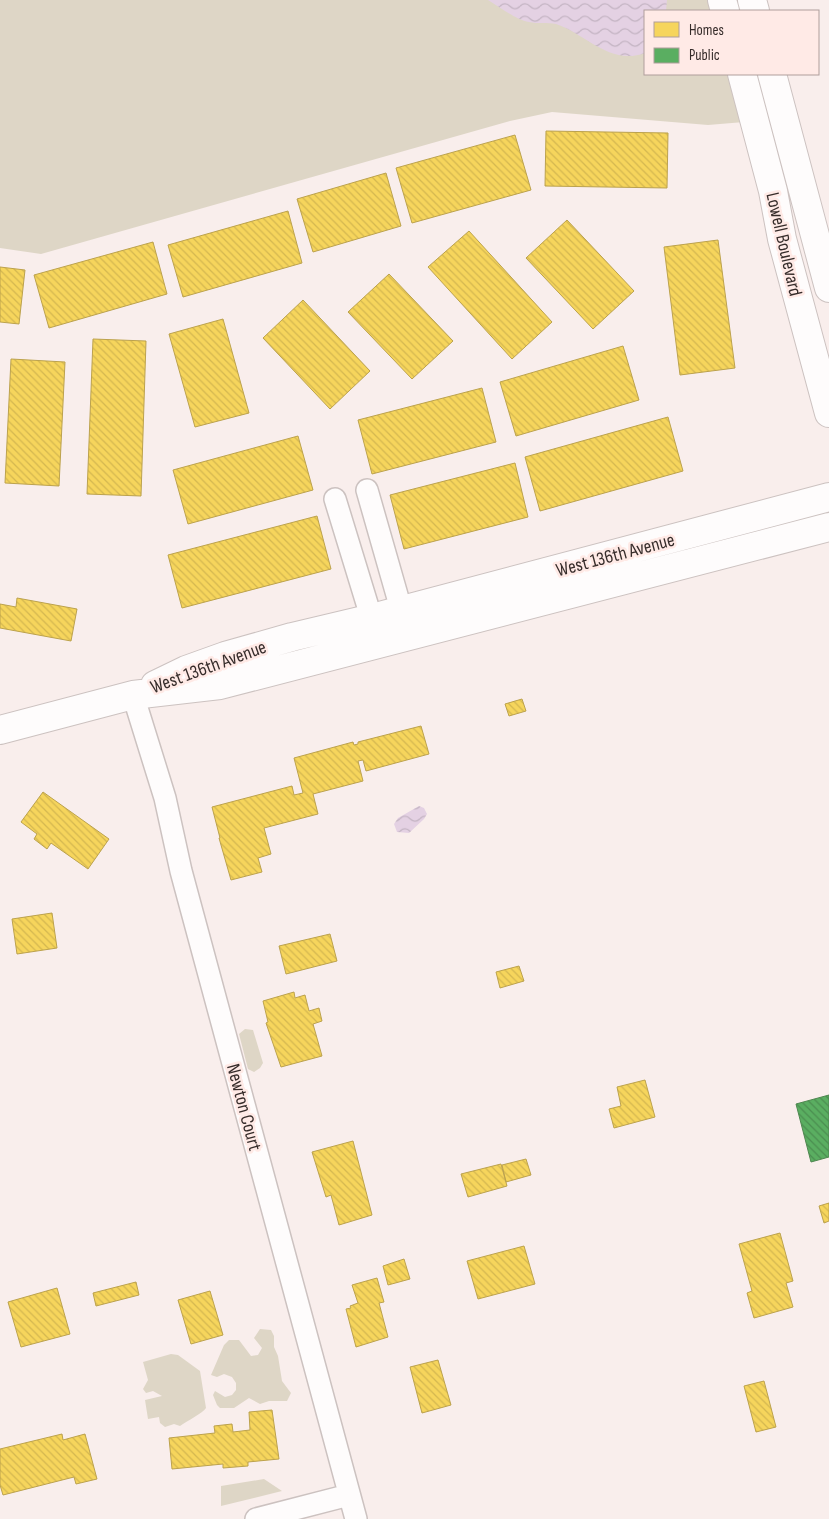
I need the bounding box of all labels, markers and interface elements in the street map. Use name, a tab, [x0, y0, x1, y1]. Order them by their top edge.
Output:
legend	[644, 10, 819, 75]
text: Homes	[689, 21, 724, 40]
text: Public	[689, 46, 720, 65]
street label: Lowell Boulevard	[760, 190, 807, 298]
street label: West 136th Avenue	[554, 529, 677, 582]
street label: West 136th Avenue	[147, 636, 270, 699]
street label: Newton Court	[221, 1061, 266, 1154]

